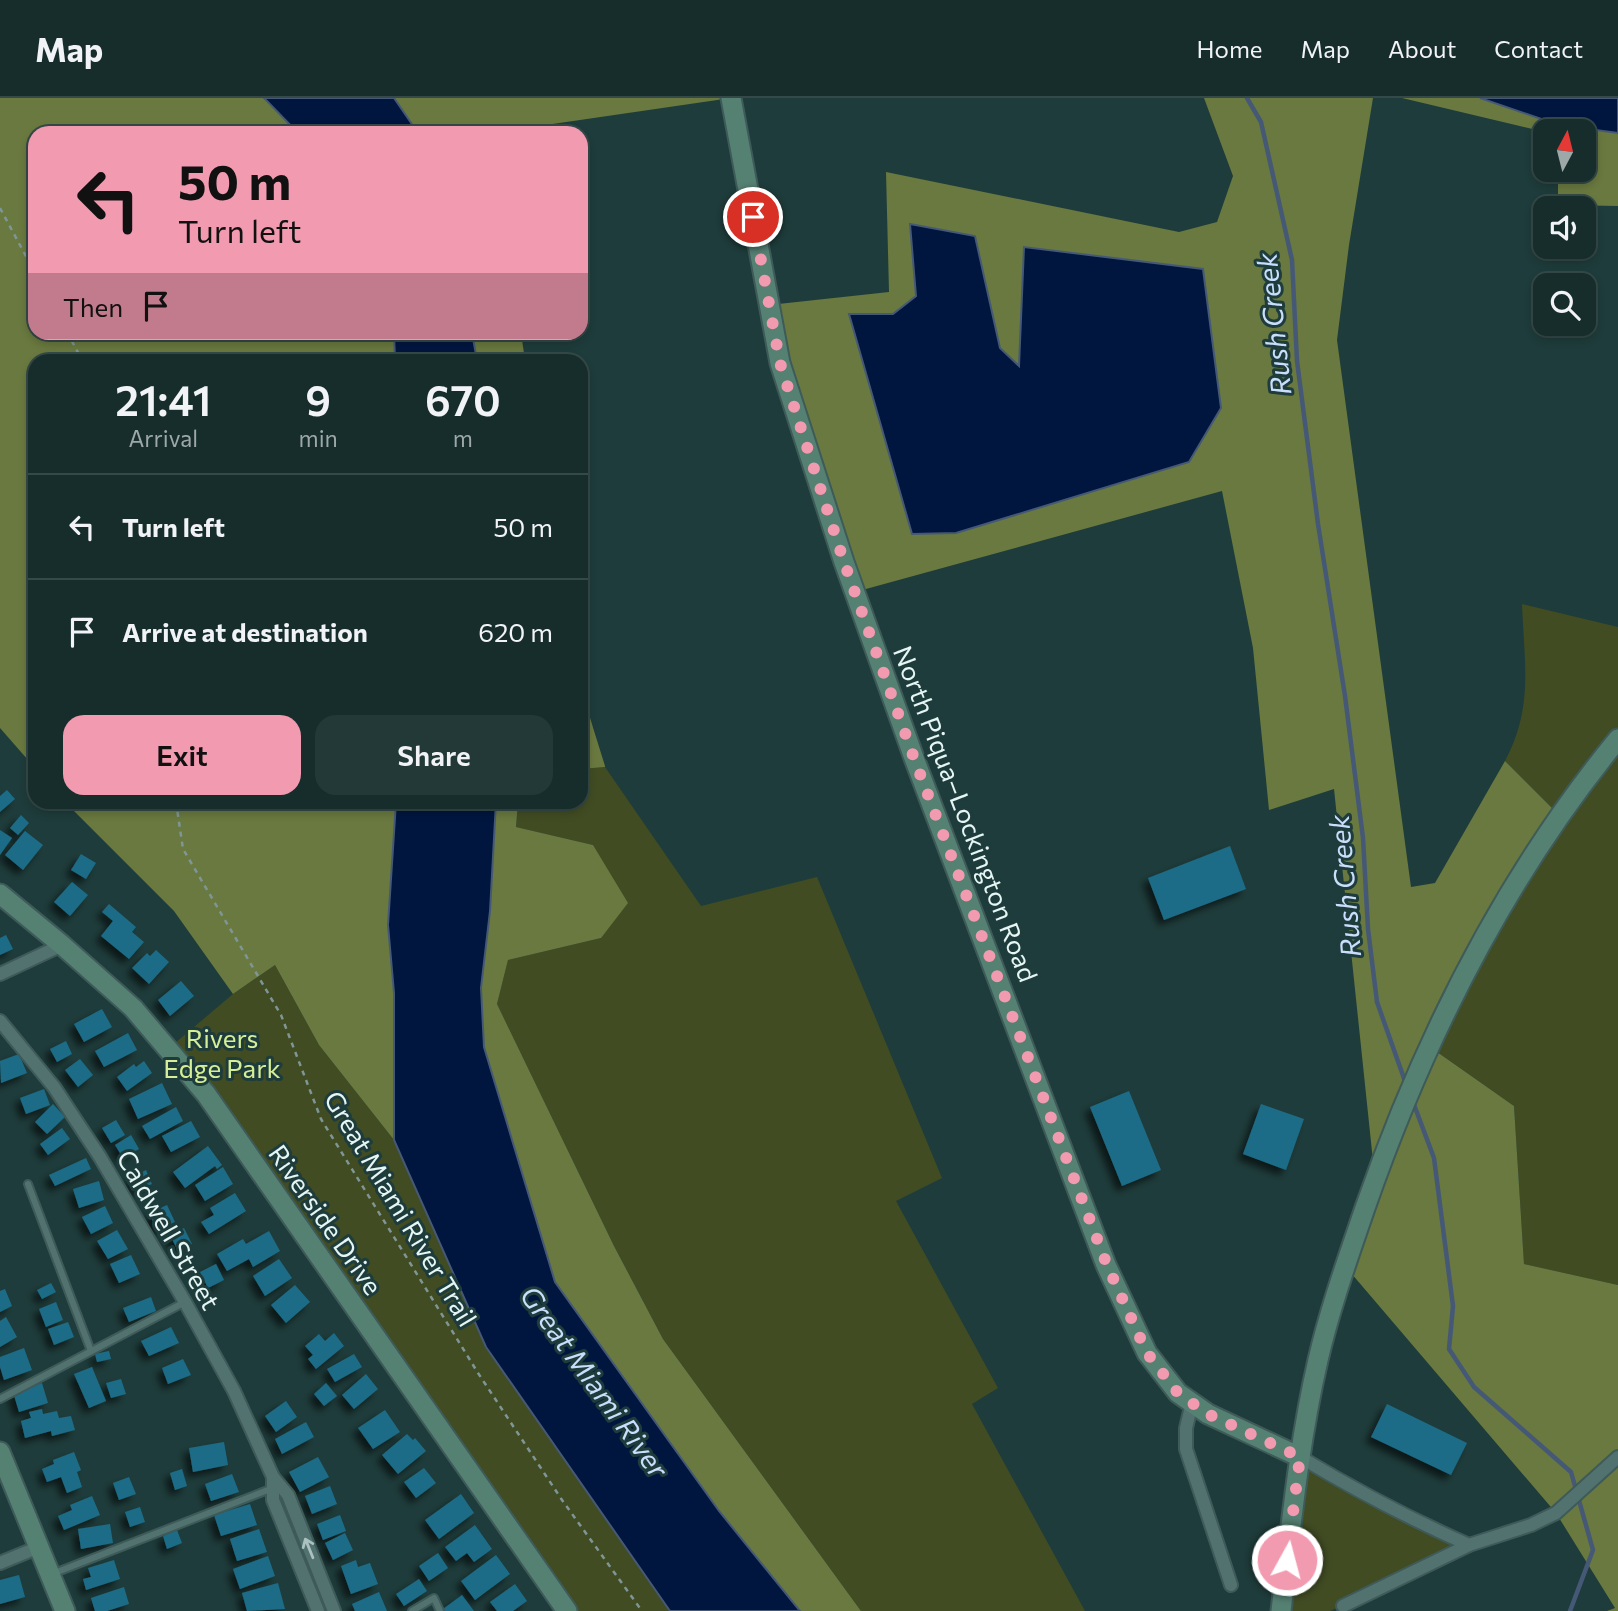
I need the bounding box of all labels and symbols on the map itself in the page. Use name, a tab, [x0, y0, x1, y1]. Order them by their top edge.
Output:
north arrow	[1533, 119, 1596, 182]
pin	[723, 187, 783, 247]
water label: Rush Creek	[1249, 250, 1297, 397]
street label: North Piqua–Lockington Road	[888, 641, 1045, 986]
water label: Rush Creek	[1321, 813, 1367, 959]
park label: Rivers Edge Park	[163, 1022, 281, 1083]
street label: Great Miami River Trail	[319, 1085, 484, 1332]
street label: Riverside Drive	[263, 1138, 389, 1300]
street label: Caldwell Street	[111, 1144, 227, 1314]
water label: Great Miami River	[514, 1279, 676, 1485]
position arrow	[1250, 1523, 1324, 1597]
one-way arrow	[302, 1537, 315, 1559]

